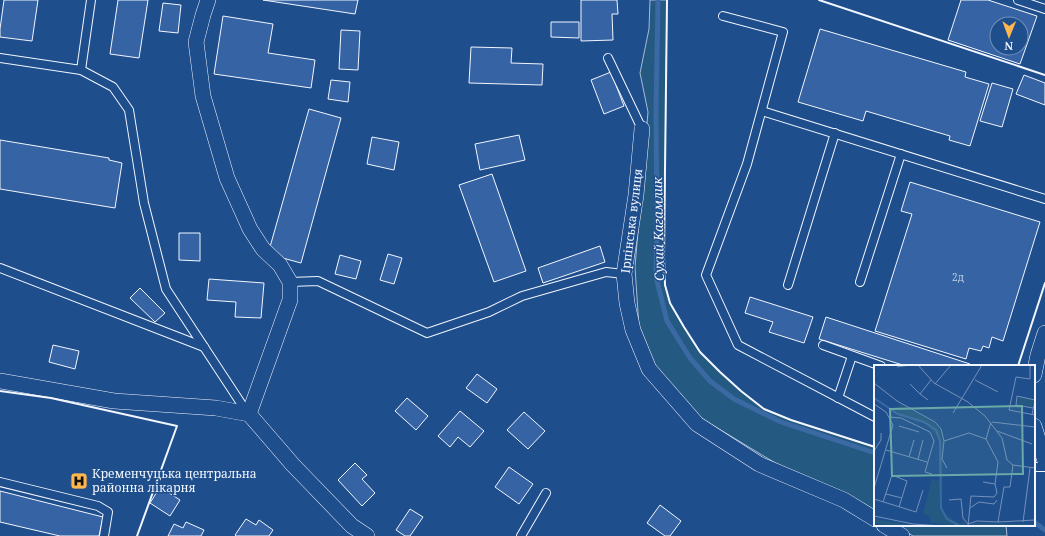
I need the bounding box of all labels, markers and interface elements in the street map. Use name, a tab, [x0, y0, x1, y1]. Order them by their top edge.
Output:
north arrow	[989, 16, 1029, 56]
text: N	[1004, 39, 1013, 54]
street label: Ірпінська вулиця	[617, 168, 646, 274]
water label: Сухий Кагамлик	[648, 176, 668, 281]
house number: 2д	[952, 270, 964, 284]
inset map	[874, 365, 1035, 526]
place label: Кременчуцька центральна районна лікарня	[92, 465, 257, 496]
hospital icon: Кременчуцька центральна районна лікарня	[69, 471, 89, 491]

